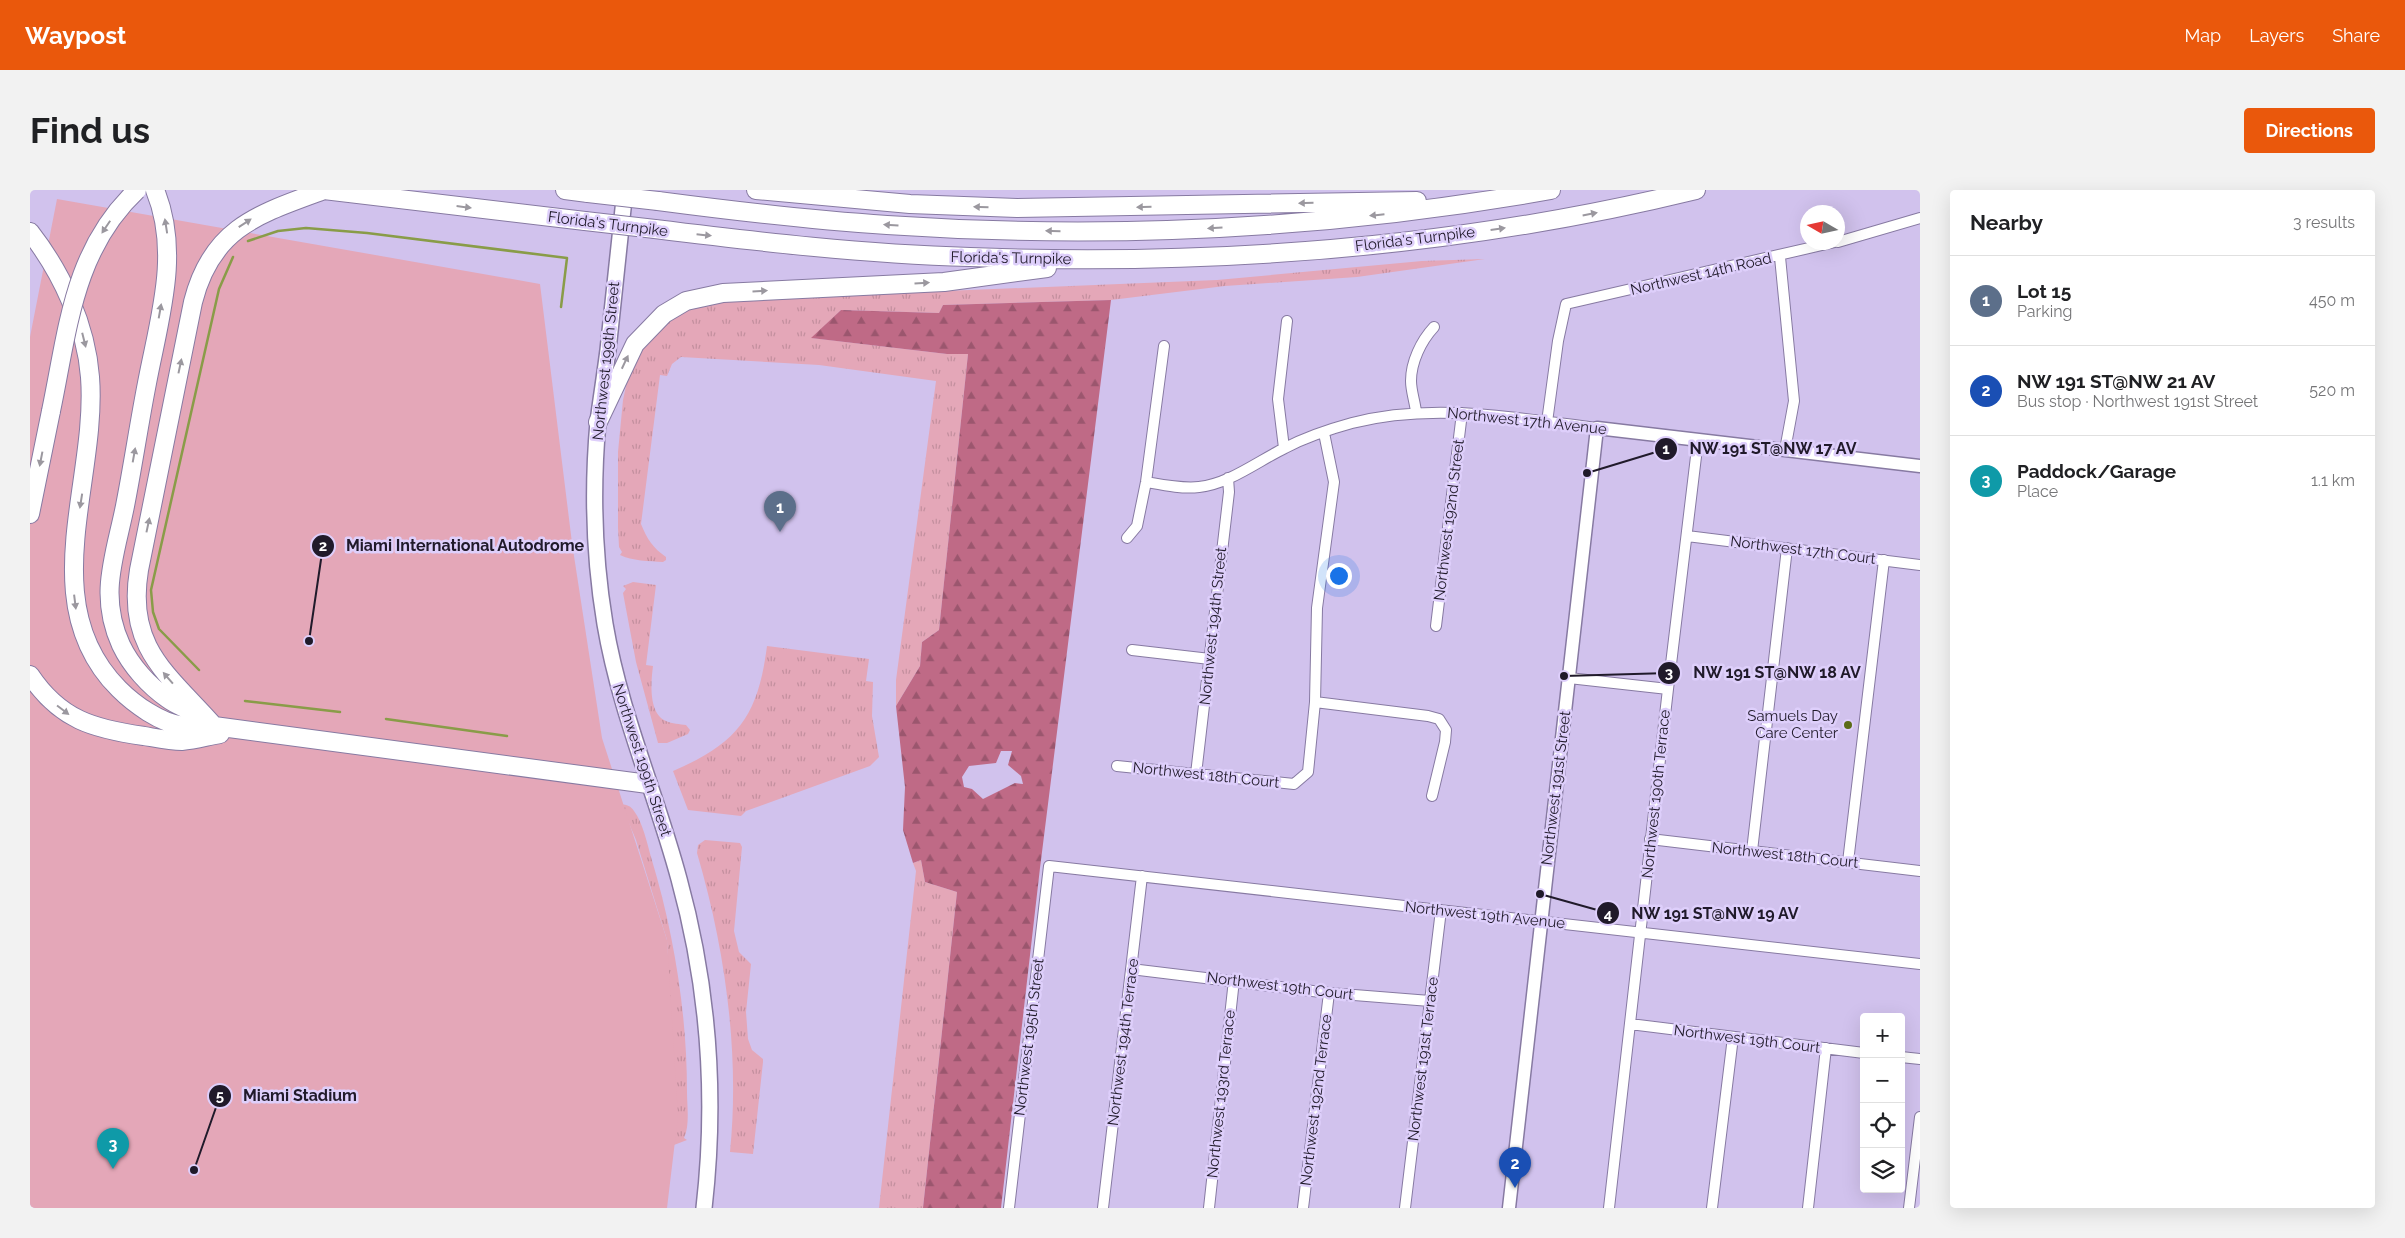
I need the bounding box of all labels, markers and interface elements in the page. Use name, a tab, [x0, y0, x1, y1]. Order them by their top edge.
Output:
text: Waypost	[25, 21, 126, 50]
text: Map	[2185, 25, 2221, 46]
text: Layers	[2249, 25, 2304, 46]
text: Share	[2332, 25, 2380, 46]
button: Directions	[2244, 108, 2375, 153]
text: Find us	[30, 110, 150, 151]
one-way arrow	[1298, 199, 1314, 207]
one-way arrow	[456, 203, 472, 211]
one-way arrow	[973, 203, 989, 211]
one-way arrow	[1136, 203, 1152, 211]
north arrow	[1800, 205, 1845, 250]
street label: Florida's Turnpike	[547, 208, 669, 240]
one-way arrow	[1583, 209, 1599, 217]
text: Nearby	[1970, 210, 2043, 235]
one-way arrow	[1369, 212, 1385, 220]
text: 3 results	[2293, 213, 2355, 232]
one-way arrow	[161, 218, 169, 234]
one-way arrow	[239, 218, 252, 228]
one-way arrow	[101, 220, 110, 233]
one-way arrow	[882, 221, 898, 229]
street label: Florida's Turnpike	[1354, 223, 1476, 255]
one-way arrow	[1207, 224, 1223, 232]
one-way arrow	[1490, 225, 1506, 233]
one-way arrow	[1045, 227, 1061, 235]
one-way arrow	[696, 231, 712, 239]
street label: Florida's Turnpike	[950, 248, 1072, 268]
street label: Northwest 14th Road	[1629, 249, 1773, 299]
one-way arrow	[915, 279, 931, 287]
text: Lot 15	[2017, 280, 2071, 302]
street label: Northwest 199th Street	[589, 281, 623, 441]
one-way arrow	[752, 287, 768, 295]
text: 1	[1982, 291, 1990, 310]
text: 450 m	[2309, 291, 2355, 310]
one-way arrow	[157, 302, 165, 318]
text: Parking	[2017, 302, 2072, 321]
one-way arrow	[80, 332, 88, 347]
one-way arrow	[622, 355, 630, 369]
one-way arrow	[177, 357, 185, 373]
text: NW 191 ST@NW 21 AV	[2017, 370, 2215, 392]
text: 2	[1981, 381, 1991, 400]
text: 520 m	[2309, 381, 2355, 400]
text: Bus stop · Northwest 191st Street	[2017, 392, 2258, 411]
street label: Northwest 17th Avenue	[1446, 404, 1608, 438]
callout: NW 191 ST@NW 17 AV	[1653, 433, 1867, 464]
street label: Northwest 192nd Street	[1430, 438, 1468, 602]
text: NW 191 ST@NW 17 AV	[1690, 439, 1857, 458]
text: 1	[1662, 440, 1670, 458]
one-way arrow	[130, 446, 138, 462]
one-way arrow	[37, 452, 45, 467]
text: Paddock/Garage	[2017, 460, 2176, 482]
text: 3	[1982, 471, 1990, 490]
text: 1.1 km	[2311, 471, 2355, 490]
text: Place	[2017, 482, 2058, 501]
pin: 1	[764, 491, 796, 532]
one-way arrow	[77, 494, 85, 510]
one-way arrow	[144, 517, 152, 532]
callout: Miami International Autodrome	[310, 530, 595, 561]
street label: Northwest 17th Court	[1729, 532, 1877, 568]
text: Miami International Autodrome	[346, 536, 585, 555]
text: 2	[319, 537, 327, 555]
street label: Northwest 194th Street	[1196, 546, 1230, 706]
your location	[1326, 563, 1352, 589]
one-way arrow	[72, 594, 80, 610]
callout: NW 191 ST@NW 18 AV	[1657, 657, 1871, 688]
text: NW 191 ST@NW 18 AV	[1693, 663, 1861, 682]
text: 3	[1665, 664, 1673, 682]
one-way arrow	[163, 672, 174, 685]
street label: Northwest 199th Street	[609, 681, 675, 839]
one-way arrow	[56, 705, 69, 716]
place label: Samuels Day Care Center	[1747, 707, 1839, 742]
street label: Northwest 190th Terrace	[1638, 709, 1674, 879]
street label: Northwest 191st Street	[1538, 710, 1574, 866]
marker: Samuels Day Care Center	[1842, 719, 1854, 731]
street label: Northwest 18th Court	[1132, 758, 1280, 792]
street label: Northwest 18th Court	[1711, 838, 1859, 872]
street label: Northwest 19th Avenue	[1404, 898, 1566, 932]
callout: NW 191 ST@NW 19 AV	[1596, 898, 1810, 929]
text: NW 191 ST@NW 19 AV	[1631, 904, 1799, 923]
text: 4	[1604, 905, 1613, 923]
street label: Northwest 195th Street	[1010, 957, 1048, 1117]
street label: Northwest 194th Terrace	[1104, 957, 1142, 1127]
street label: Northwest 19th Court	[1206, 968, 1354, 1004]
street label: Northwest 191st Terrace	[1404, 976, 1442, 1142]
street label: Northwest 193rd Terrace	[1203, 1009, 1239, 1179]
street label: Northwest 192nd Terrace	[1297, 1013, 1335, 1187]
map controls	[1860, 1013, 1905, 1193]
button: +	[1860, 1013, 1905, 1058]
street label: Northwest 19th Court	[1673, 1021, 1821, 1057]
button: −	[1860, 1058, 1905, 1103]
callout: Miami Stadium	[208, 1080, 367, 1111]
text: Miami Stadium	[243, 1086, 357, 1105]
text: 5	[216, 1087, 224, 1105]
button: locate	[1860, 1103, 1905, 1148]
pin: 3	[97, 1128, 129, 1169]
pin: 2	[1499, 1147, 1531, 1188]
button: layers	[1860, 1148, 1905, 1193]

